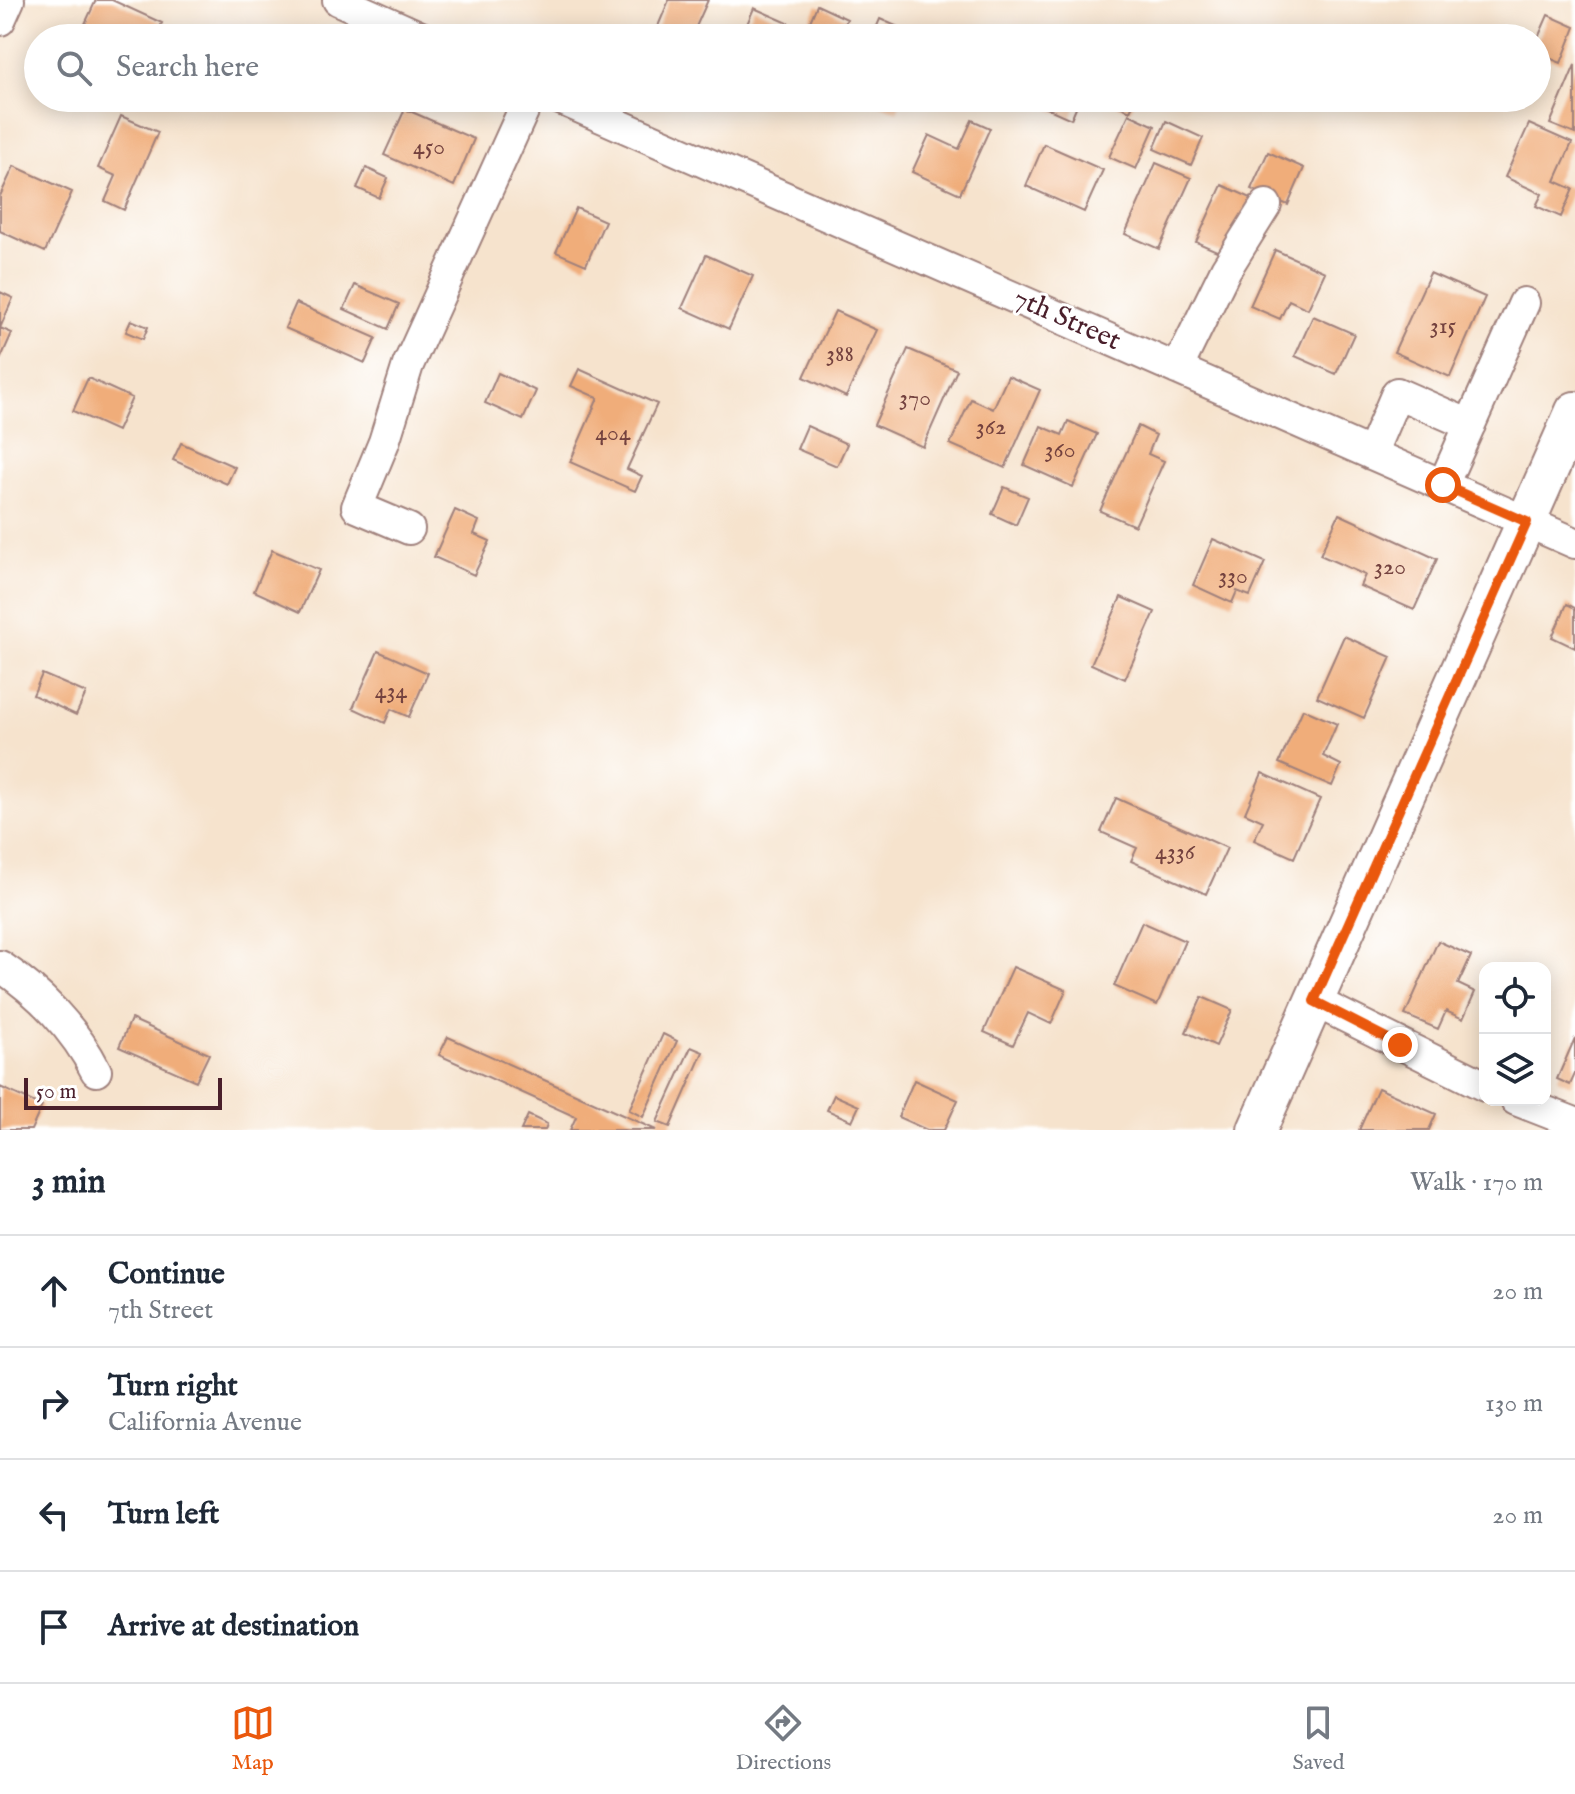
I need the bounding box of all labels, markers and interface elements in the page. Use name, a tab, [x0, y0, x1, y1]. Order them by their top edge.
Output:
search box	[24, 24, 1551, 112]
icon: search	[52, 46, 96, 90]
text: Search here	[116, 49, 259, 87]
house number: 450	[413, 132, 445, 163]
street label: 7th Street	[1008, 281, 1126, 359]
house number: 315	[1430, 311, 1457, 342]
house number: 388	[826, 339, 854, 370]
house number: 370	[899, 383, 931, 414]
house number: 362	[976, 412, 1006, 443]
house number: 404	[595, 418, 631, 449]
house number: 360	[1045, 435, 1075, 466]
route start	[1425, 467, 1461, 503]
house number: 320	[1374, 552, 1406, 583]
house number: 330	[1218, 561, 1248, 592]
house number: 434	[375, 676, 407, 707]
house number: 4336	[1155, 837, 1196, 868]
map controls	[1479, 962, 1551, 1106]
button: locate	[1479, 962, 1551, 1034]
route end	[1382, 1027, 1418, 1063]
button: layers	[1479, 1034, 1551, 1106]
scale bar	[24, 1074, 222, 1110]
text: 50 m	[36, 1078, 77, 1106]
text: 3 min	[32, 1161, 106, 1204]
text: Walk · 170 m	[1410, 1166, 1543, 1199]
text: Continue	[108, 1256, 225, 1294]
icon: ahead	[32, 1269, 76, 1313]
text: 20 m	[1492, 1275, 1543, 1308]
text: 7th Street	[108, 1294, 213, 1327]
text: Turn right	[108, 1368, 238, 1406]
icon: right	[32, 1381, 76, 1425]
text: 130 m	[1485, 1387, 1543, 1420]
text: California Avenue	[108, 1406, 302, 1439]
icon: left	[32, 1493, 76, 1537]
text: Turn left	[108, 1496, 219, 1534]
text: 20 m	[1492, 1499, 1543, 1532]
icon: arrive	[32, 1605, 76, 1649]
text: Arrive at destination	[108, 1608, 359, 1646]
tab: Map	[231, 1701, 275, 1777]
tab: Directions	[736, 1701, 831, 1777]
tab: Saved	[1292, 1701, 1344, 1777]

